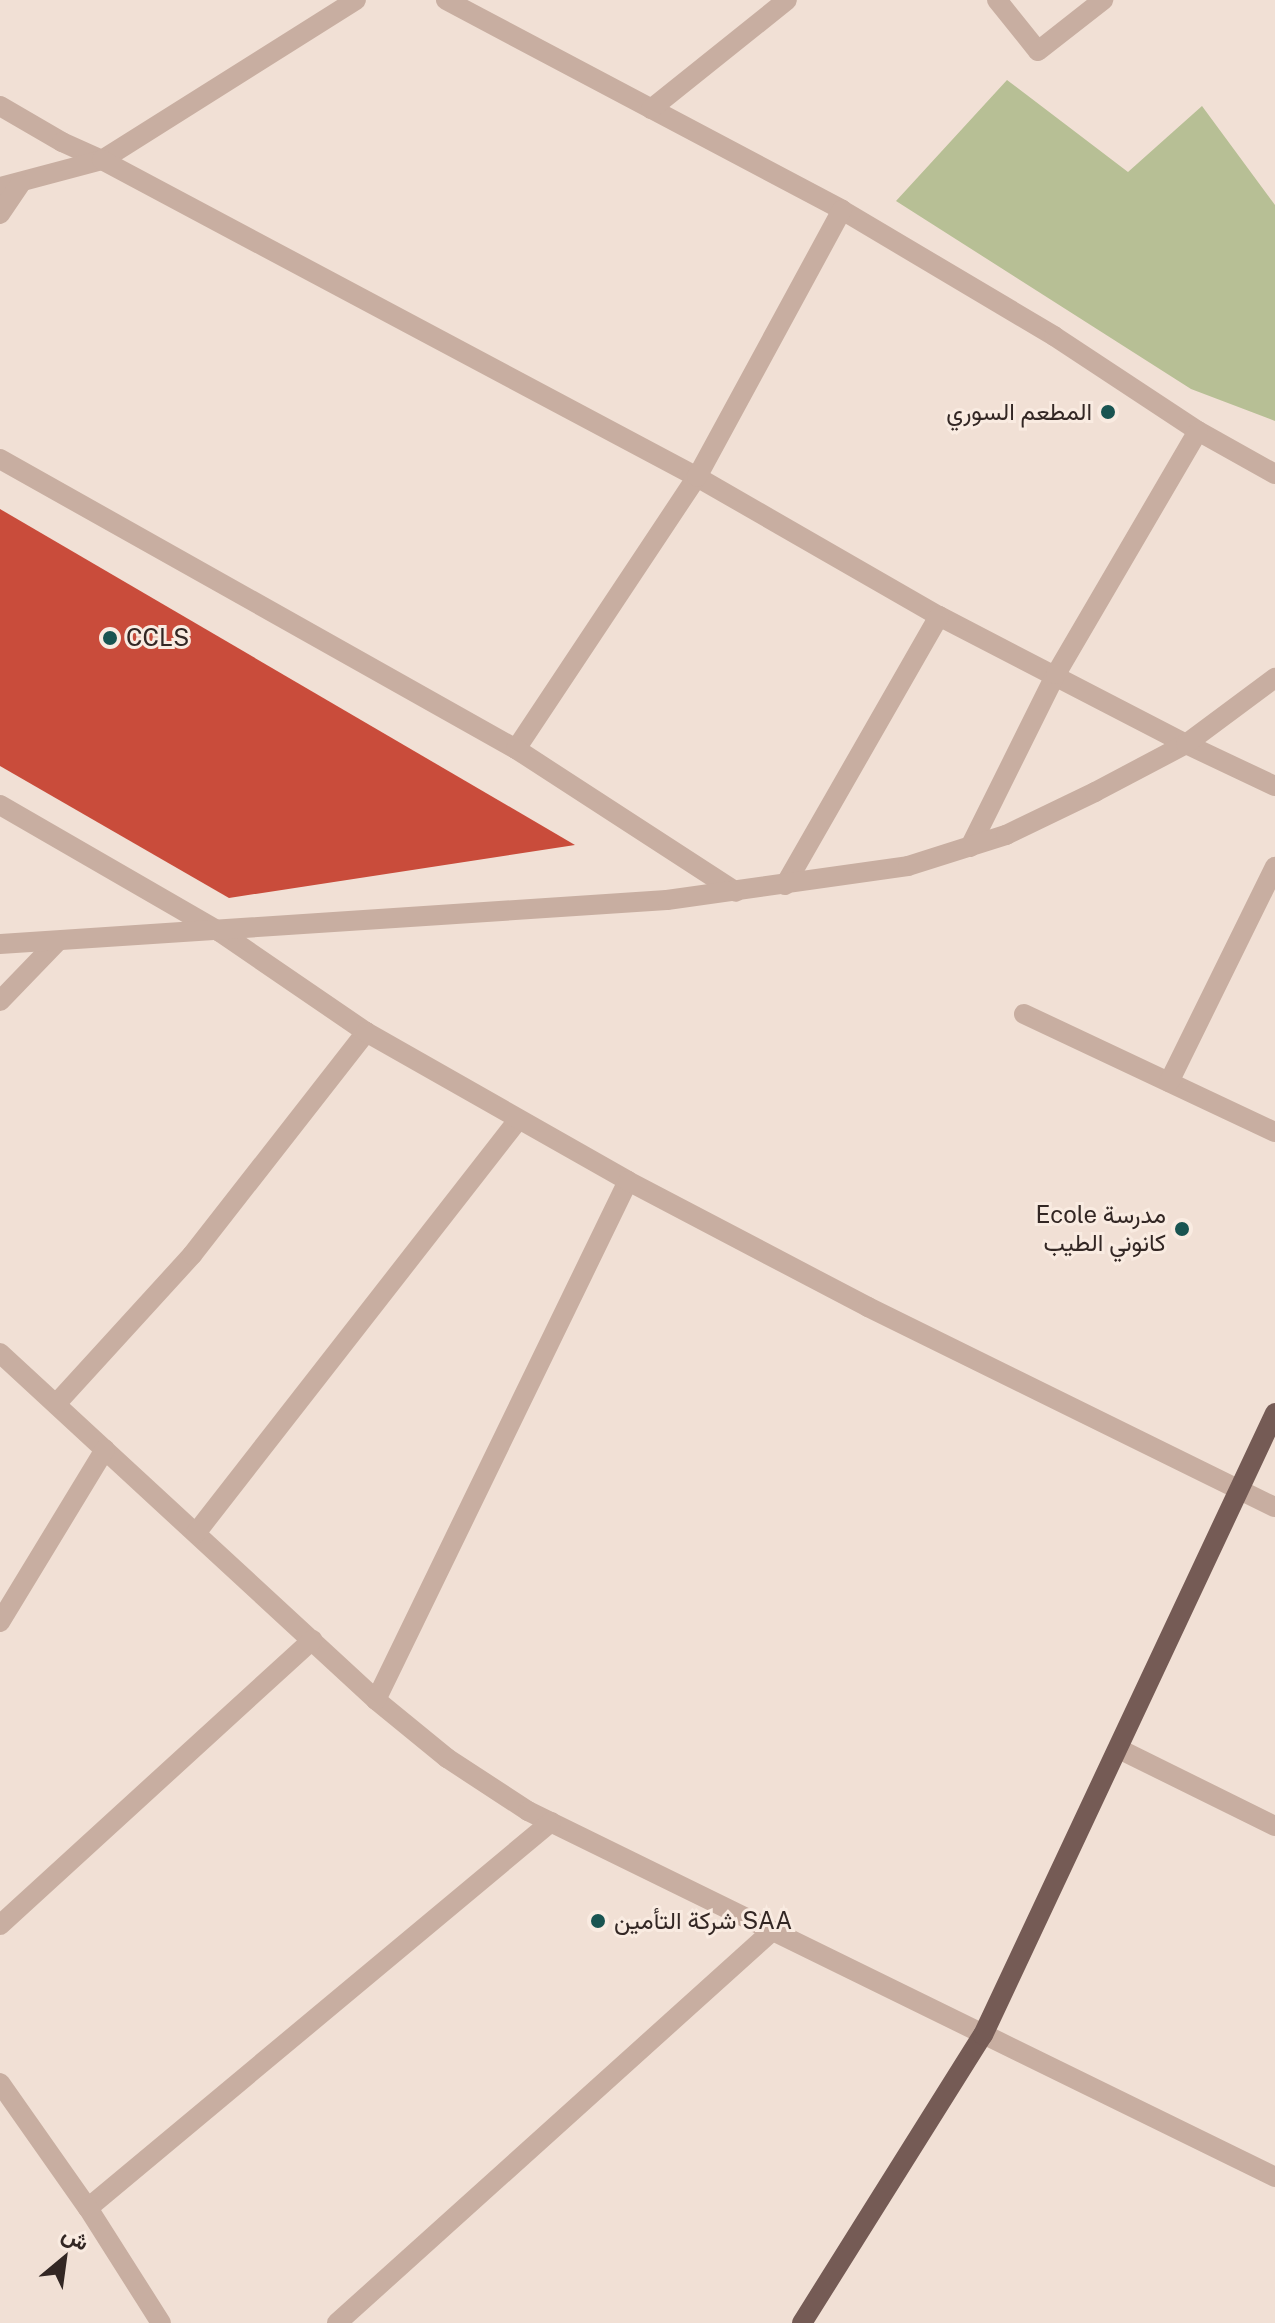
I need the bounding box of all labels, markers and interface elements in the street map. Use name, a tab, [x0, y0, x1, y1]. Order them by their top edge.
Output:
place label: المطعم السوري	[946, 398, 1092, 426]
marker: المطعم السوري	[1099, 403, 1117, 421]
place label: CCLS	[126, 624, 189, 652]
marker: CCLS	[101, 629, 119, 647]
place label: Ecole مدرسة كانوني الطيب	[1035, 1201, 1166, 1257]
marker: Ecole مدرسة كانوني الطيب	[1173, 1220, 1191, 1238]
place label: شركة التأمين SAA	[614, 1907, 792, 1935]
marker: شركة التأمين SAA	[589, 1912, 607, 1930]
north arrow	[24, 2219, 104, 2299]
text: ش	[58, 2220, 93, 2256]

